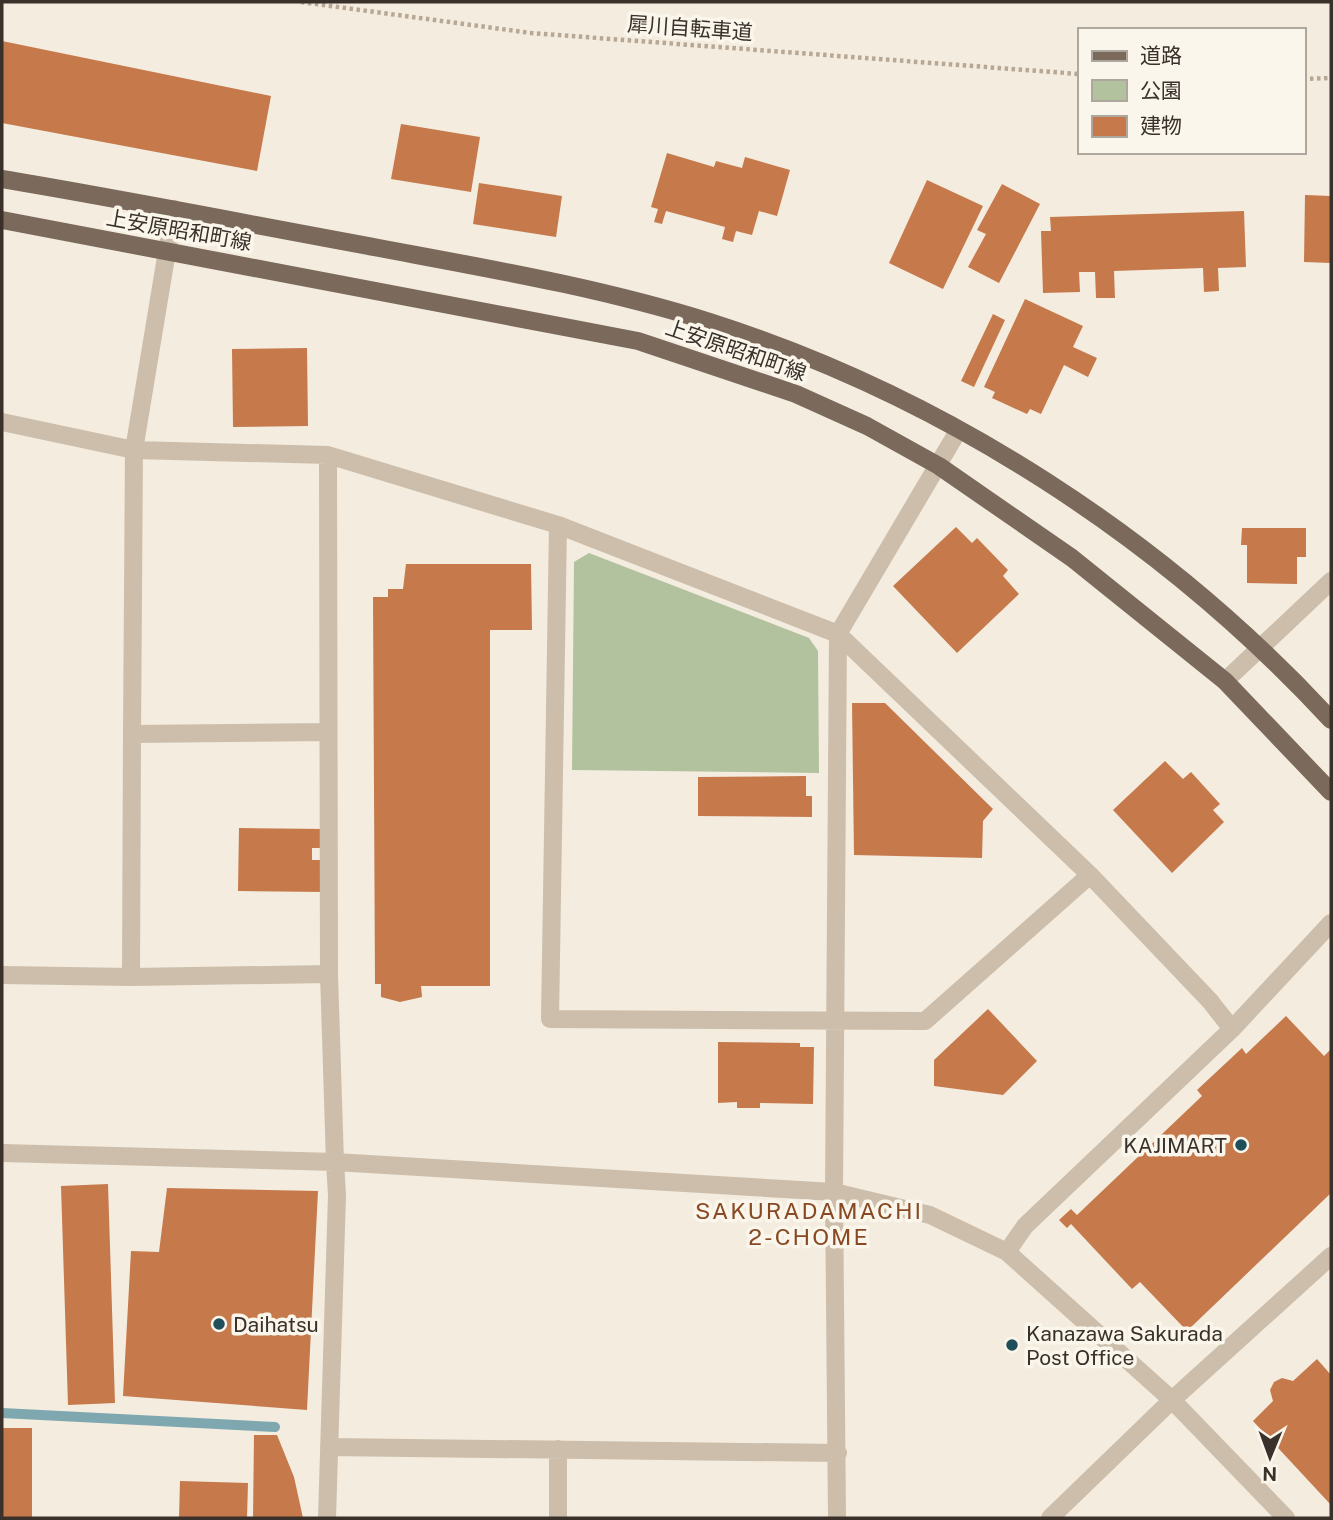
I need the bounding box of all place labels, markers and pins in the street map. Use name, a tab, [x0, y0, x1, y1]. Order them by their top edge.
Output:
place label: KAJIMART	[1123, 1133, 1227, 1158]
marker: KAJIMART	[1233, 1137, 1249, 1153]
place label: Daihatsu	[233, 1312, 319, 1337]
marker: Daihatsu	[211, 1316, 227, 1332]
place label: Kanazawa Sakurada Post Office	[1026, 1321, 1223, 1370]
marker: Kanazawa Sakurada Post Office	[1004, 1337, 1020, 1353]

